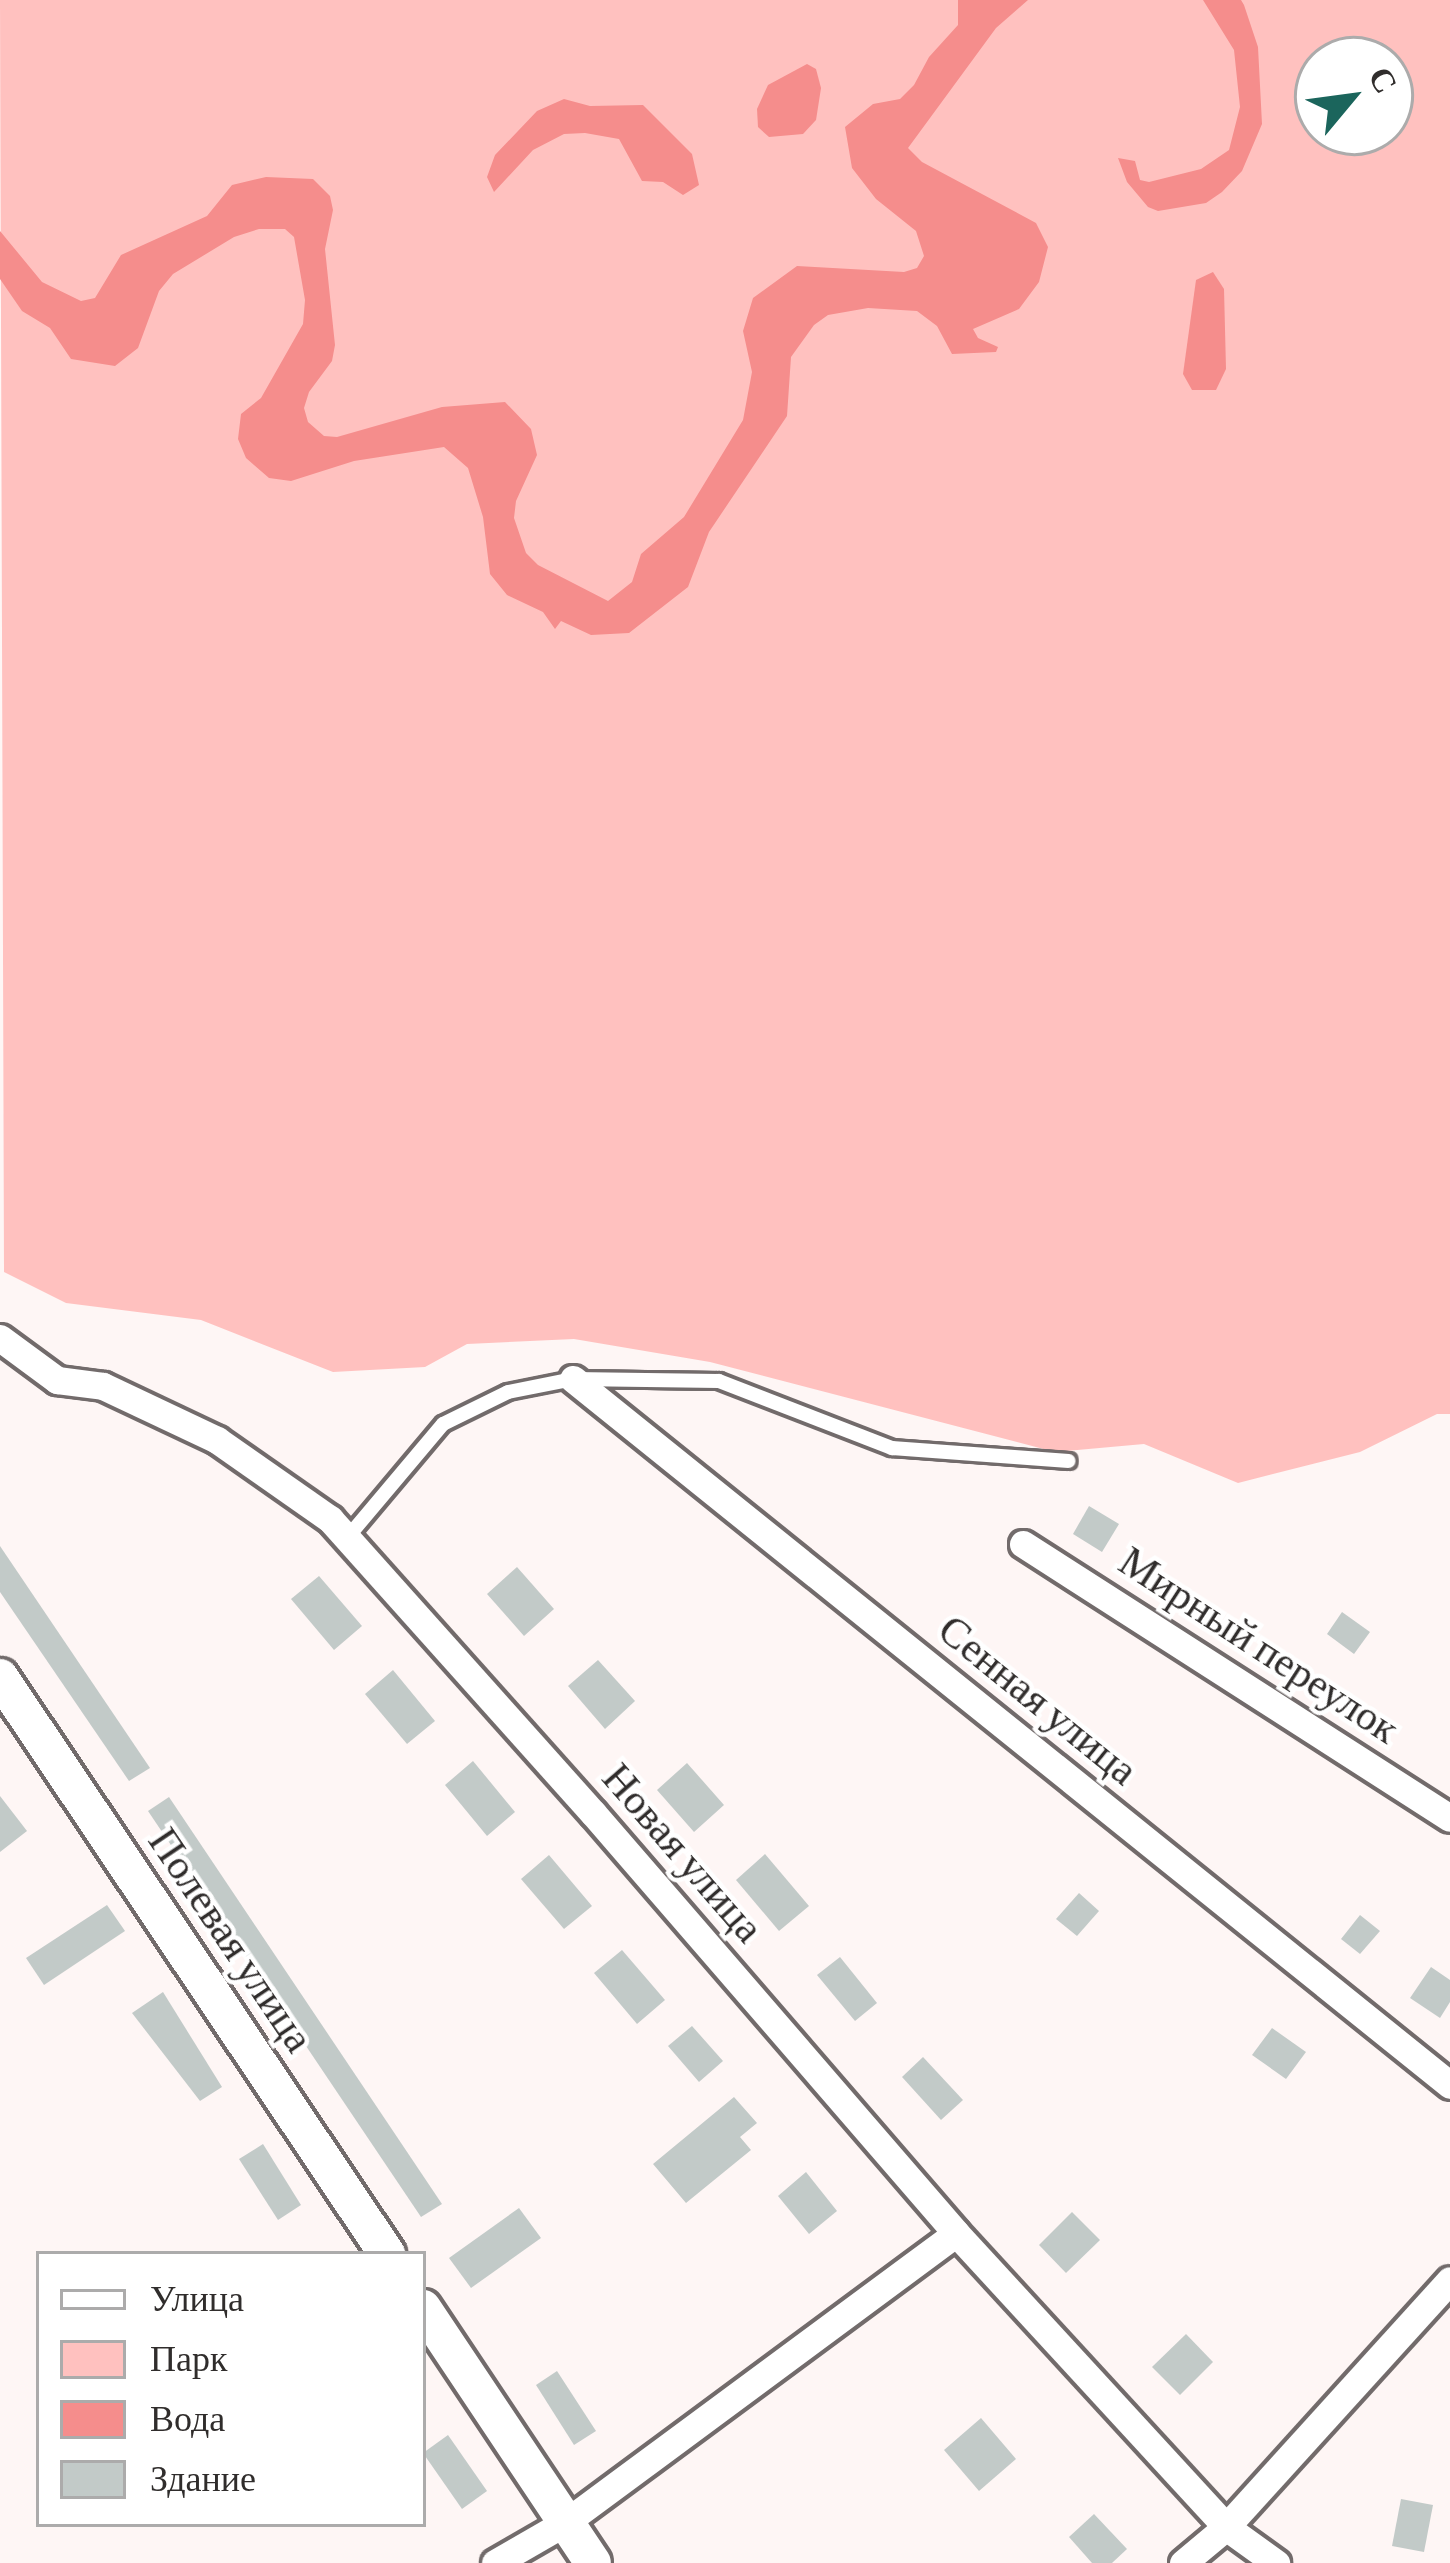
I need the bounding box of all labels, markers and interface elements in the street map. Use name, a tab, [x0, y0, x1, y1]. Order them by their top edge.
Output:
north arrow	[1294, 36, 1414, 156]
text: С	[1361, 60, 1405, 99]
street label: Мирный переулок	[1110, 1536, 1408, 1754]
street label: Сенная улица	[928, 1604, 1148, 1796]
street label: Новая улица	[592, 1753, 774, 1953]
street label: Полевая улица	[138, 1818, 324, 2062]
legend	[36, 2251, 426, 2527]
text: Улица	[150, 2279, 244, 2319]
text: Парк	[150, 2339, 227, 2379]
text: Вода	[150, 2399, 225, 2439]
text: Здание	[150, 2459, 256, 2499]

